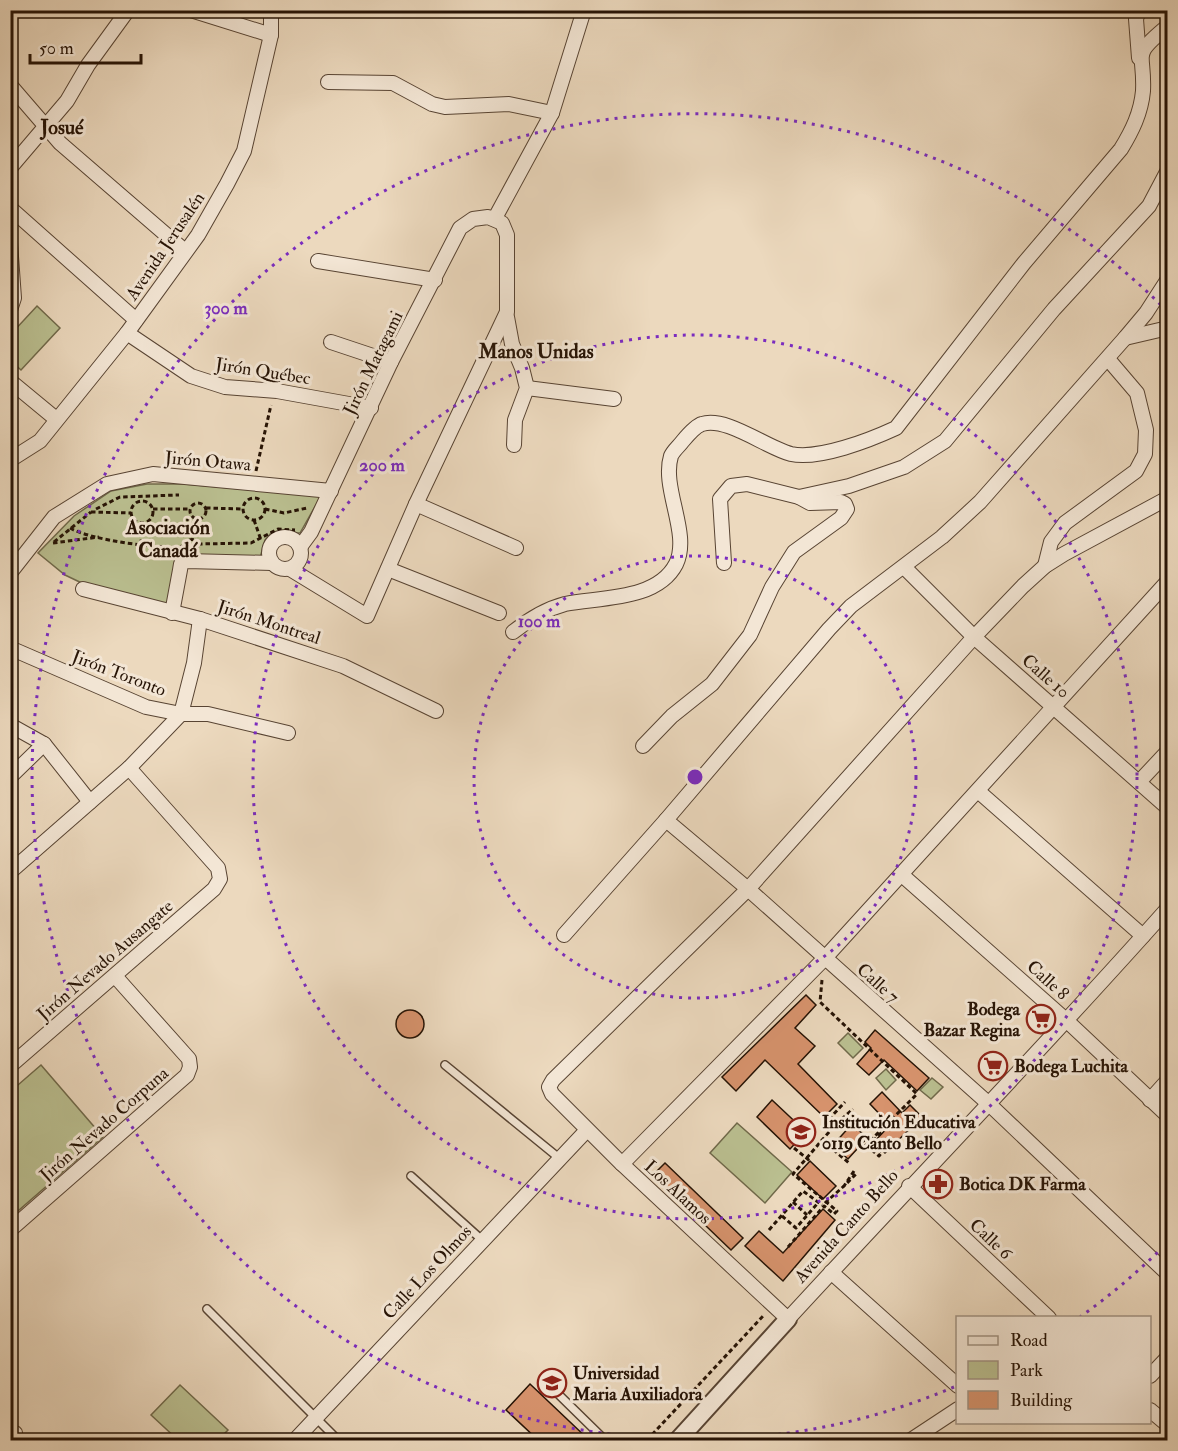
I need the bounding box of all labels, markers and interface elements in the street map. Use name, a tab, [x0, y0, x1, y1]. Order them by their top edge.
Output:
scale bar	[30, 27, 141, 65]
text: 50 m	[39, 37, 74, 60]
district label: Josué	[40, 115, 84, 140]
street label: Avenida Jerusalén	[120, 188, 210, 306]
text: 300 m	[204, 297, 249, 320]
street label: Jirón Matagami	[338, 307, 409, 420]
district label: Manos Unidas	[477, 339, 594, 364]
street label: Jirón Québec	[213, 352, 312, 390]
street label: Jirón Otawa	[163, 446, 253, 477]
text: 200 m	[359, 454, 406, 477]
district label: Asociación Canadá	[125, 515, 211, 563]
street label: Jirón Montreal	[213, 595, 324, 650]
text: 100 m	[518, 610, 561, 633]
street label: Jirón Toronto	[68, 645, 169, 702]
street label: Calle 10	[1017, 649, 1075, 704]
centre of rings	[685, 767, 705, 787]
street label: Jirón Nevado Ausangate	[32, 895, 179, 1027]
street label: Calle 8	[1022, 955, 1074, 1005]
street label: Calle 7	[852, 958, 904, 1008]
place label: Bodega Bazar Regina	[924, 998, 1021, 1042]
supermarket icon: Bodega Bazar Regina	[1025, 1003, 1057, 1035]
supermarket icon: Bodega Luchita	[977, 1050, 1009, 1082]
place label: Bodega Luchita	[1014, 1055, 1128, 1078]
street label: Jirón Nevado Corpuna	[34, 1062, 174, 1187]
place label: Institución Educativa 0119 Canto Bello	[822, 1111, 976, 1155]
school or university icon: Institución Educativa 0119 Canto Bello	[785, 1116, 817, 1148]
street label: Los Alamos	[639, 1155, 716, 1229]
street label: Avenida Canto Bello	[789, 1164, 904, 1289]
pharmacy icon: Botica DK Farma	[922, 1168, 954, 1200]
place label: Botica DK Farma	[959, 1173, 1086, 1196]
street label: Calle 6	[965, 1214, 1017, 1265]
street label: Calle Los Olmos	[378, 1220, 477, 1324]
legend	[956, 1316, 1151, 1424]
text: Road	[1010, 1329, 1048, 1352]
text: Park	[1010, 1359, 1043, 1382]
place label: Universidad Maria Auxiliadora	[572, 1362, 703, 1406]
school or university icon: Universidad Maria Auxiliadora	[536, 1367, 568, 1399]
text: Building	[1010, 1389, 1073, 1412]

